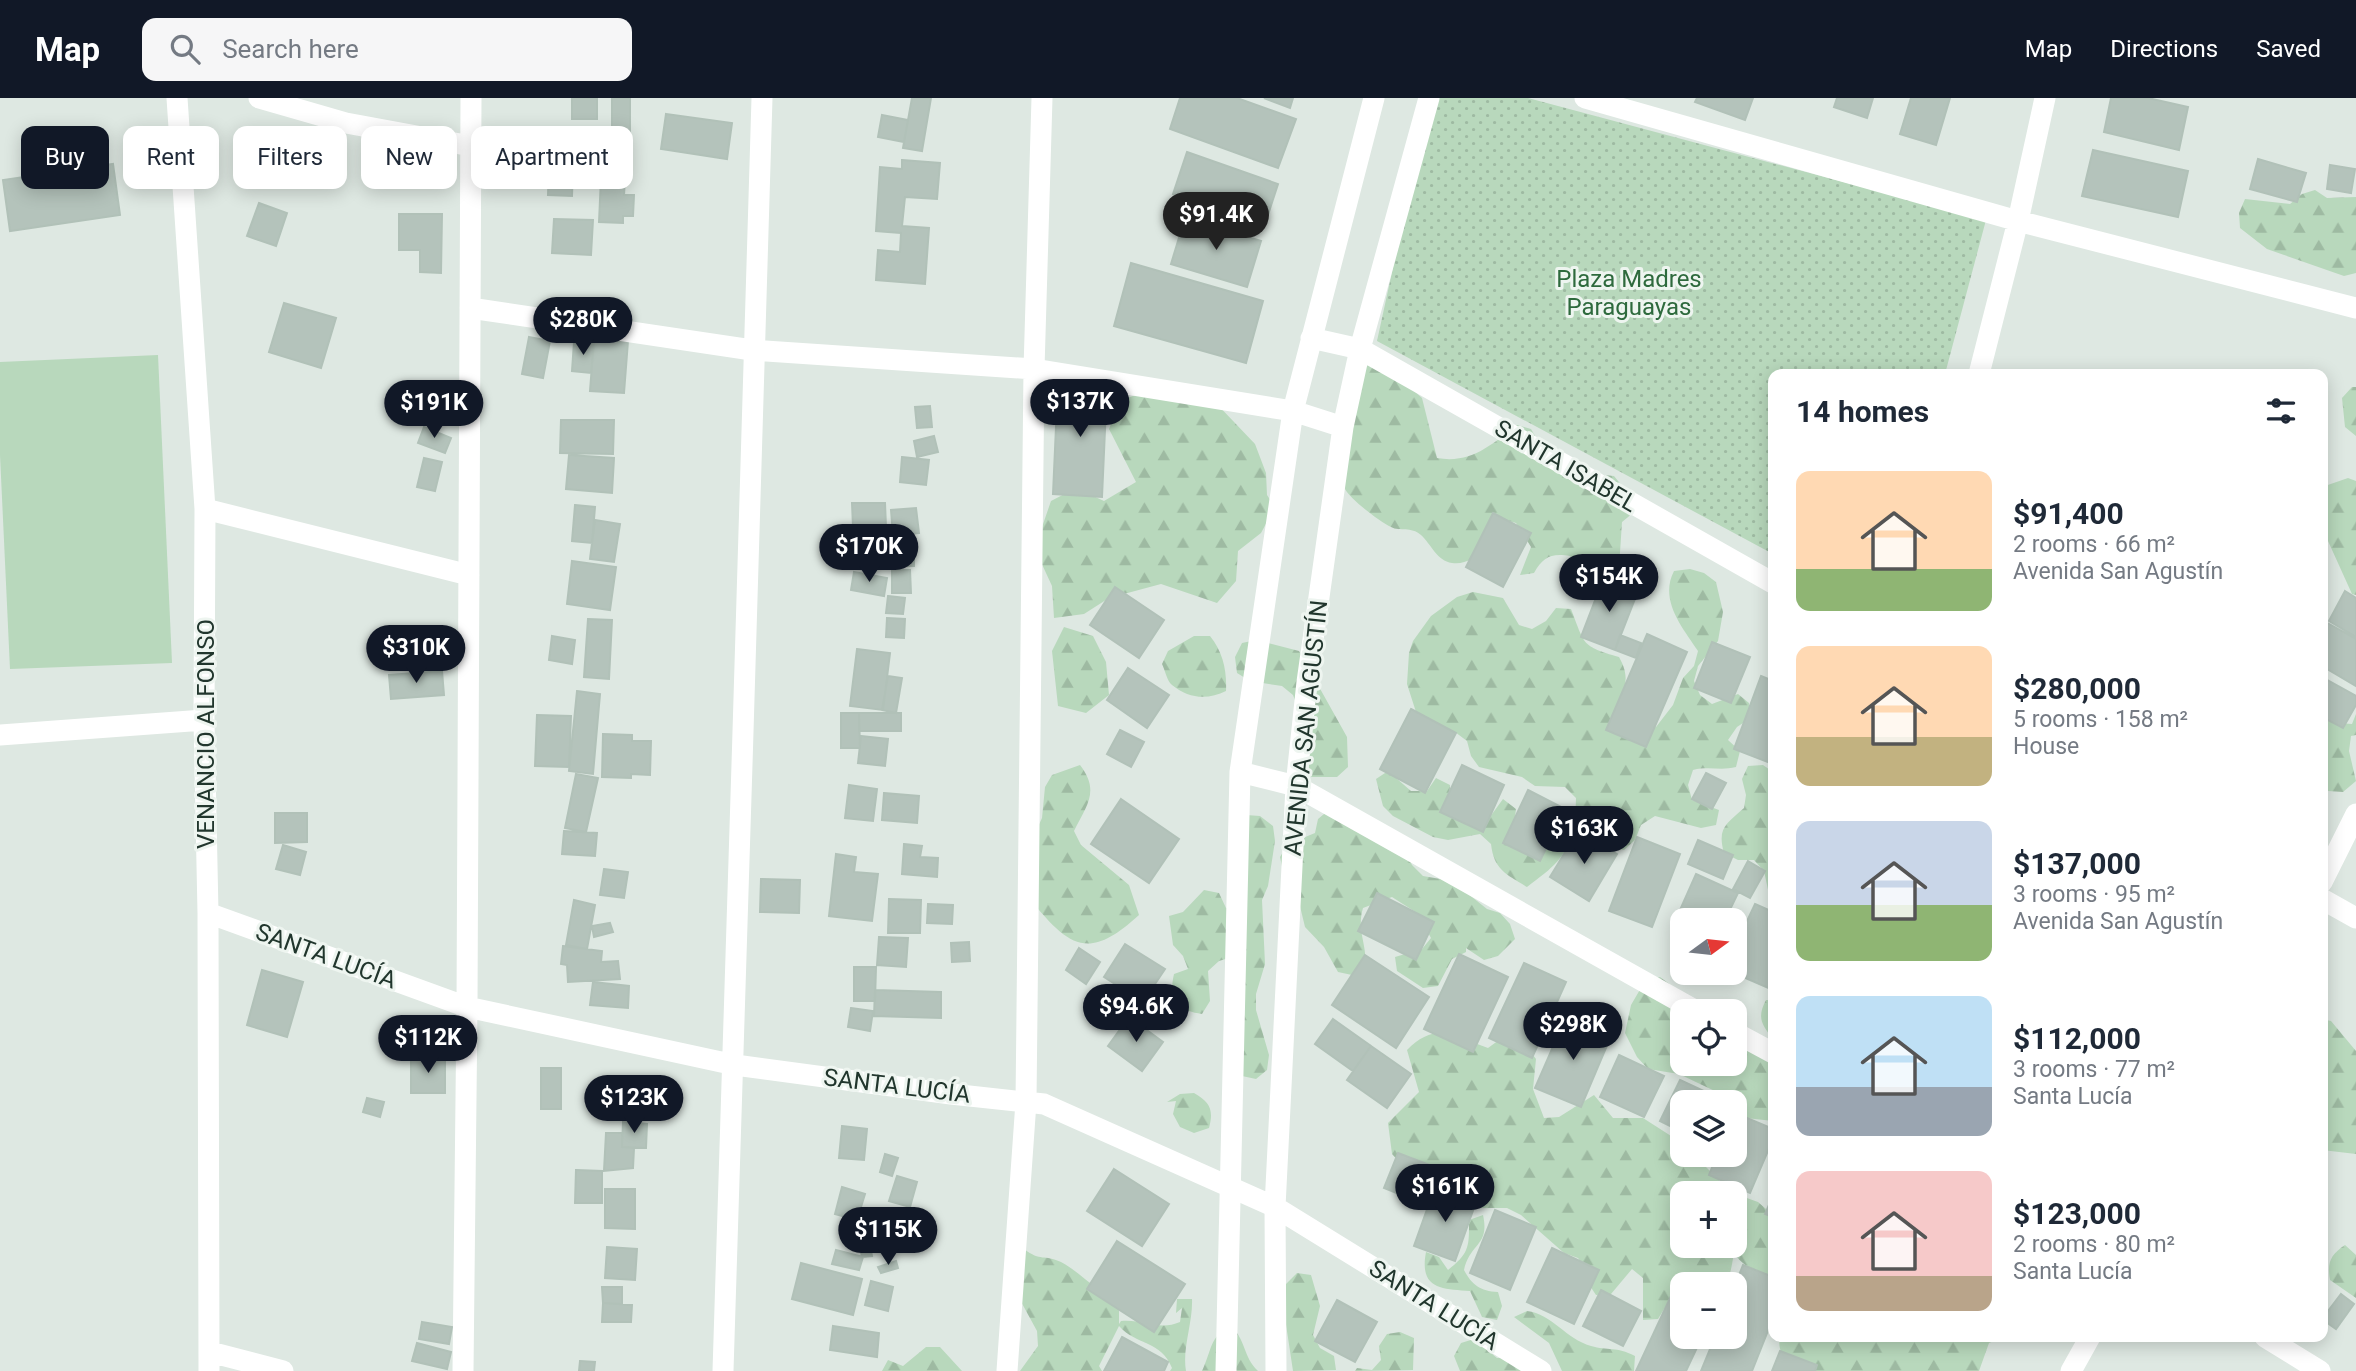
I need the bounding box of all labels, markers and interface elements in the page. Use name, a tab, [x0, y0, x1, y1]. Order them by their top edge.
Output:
search box	[142, 18, 632, 81]
text: Map	[35, 30, 100, 69]
icon: search	[166, 30, 204, 68]
text: Search here	[222, 34, 359, 64]
text: Map	[2025, 35, 2072, 63]
text: Directions	[2110, 35, 2218, 63]
text: Saved	[2256, 35, 2321, 63]
chip: Buy	[21, 126, 109, 189]
chip: Rent	[123, 126, 219, 189]
chip: Filters	[233, 126, 347, 189]
chip: New	[361, 126, 457, 189]
chip: Apartment	[471, 126, 633, 189]
pin: $91.4K	[1159, 192, 1273, 252]
text: $91.4K	[1179, 201, 1253, 228]
park label: Plaza Madres Paraguayas	[1556, 265, 1702, 321]
pin: $280K	[534, 298, 632, 357]
text: $280K	[549, 306, 617, 333]
pin: $191K	[385, 380, 483, 440]
pin: $137K	[1031, 380, 1129, 439]
text: $137K	[1046, 388, 1114, 415]
text: $191K	[400, 389, 468, 416]
icon: filters	[2262, 392, 2300, 430]
text: 14 homes	[1796, 394, 1929, 429]
street label: SANTA ISABEL	[1490, 414, 1642, 518]
text: $91,400	[2013, 496, 2124, 531]
icon: home	[1852, 499, 1936, 583]
pin: $170K	[820, 524, 918, 584]
text: 2 rooms · 66 m²	[2013, 531, 2175, 558]
text: $170K	[835, 533, 903, 560]
pin: $154K	[1560, 554, 1658, 614]
text: Avenida San Agustín	[2013, 558, 2223, 585]
text: $154K	[1575, 563, 1643, 590]
street label: AVENIDA SAN AGUSTÍN	[1279, 599, 1333, 857]
street label: VENANCIO ALFONSO	[192, 619, 220, 849]
pin: $310K	[367, 626, 465, 685]
text: $310K	[382, 634, 450, 661]
text: $280,000	[2013, 671, 2141, 706]
icon: home	[1852, 674, 1936, 758]
text: 5 rooms · 158 m²	[2013, 706, 2188, 733]
text: House	[2013, 733, 2079, 760]
pin: $163K	[1535, 806, 1633, 866]
text: $163K	[1550, 815, 1618, 842]
text: $137,000	[2013, 846, 2141, 881]
icon: home	[1852, 849, 1936, 933]
text: 3 rooms · 95 m²	[2013, 881, 2175, 908]
north arrow	[1670, 908, 1746, 985]
map controls	[1670, 908, 1747, 1349]
text: Avenida San Agustín	[2013, 908, 2223, 935]
street label: SANTA LUCÍA	[252, 918, 400, 995]
pin: $94.6K	[1079, 984, 1193, 1044]
text: $94.6K	[1099, 993, 1173, 1020]
button: locate	[1670, 999, 1747, 1076]
pin: $298K	[1524, 1002, 1622, 1062]
text: $298K	[1539, 1011, 1607, 1038]
pin: $112K	[379, 1016, 477, 1075]
text: $112,000	[2013, 1021, 2141, 1056]
text: $112K	[394, 1024, 462, 1051]
icon: home	[1852, 1024, 1936, 1108]
text: 3 rooms · 77 m²	[2013, 1056, 2175, 1083]
street label: SANTA LUCÍA	[822, 1063, 972, 1109]
pin: $123K	[585, 1076, 683, 1135]
text: Santa Lucía	[2013, 1083, 2132, 1110]
text: $123K	[600, 1084, 668, 1111]
button: layers	[1670, 1090, 1747, 1167]
pin: $161K	[1396, 1164, 1494, 1224]
text: $161K	[1411, 1173, 1479, 1200]
button: +	[1670, 1181, 1747, 1258]
text: $123,000	[2013, 1196, 2141, 1231]
icon: home	[1852, 1199, 1936, 1283]
pin: $115K	[839, 1208, 937, 1267]
text: $115K	[854, 1216, 922, 1243]
text: 2 rooms · 80 m²	[2013, 1231, 2175, 1258]
street label: SANTA LUCÍA	[1364, 1254, 1504, 1356]
text: Santa Lucía	[2013, 1258, 2132, 1285]
button: −	[1670, 1272, 1747, 1349]

